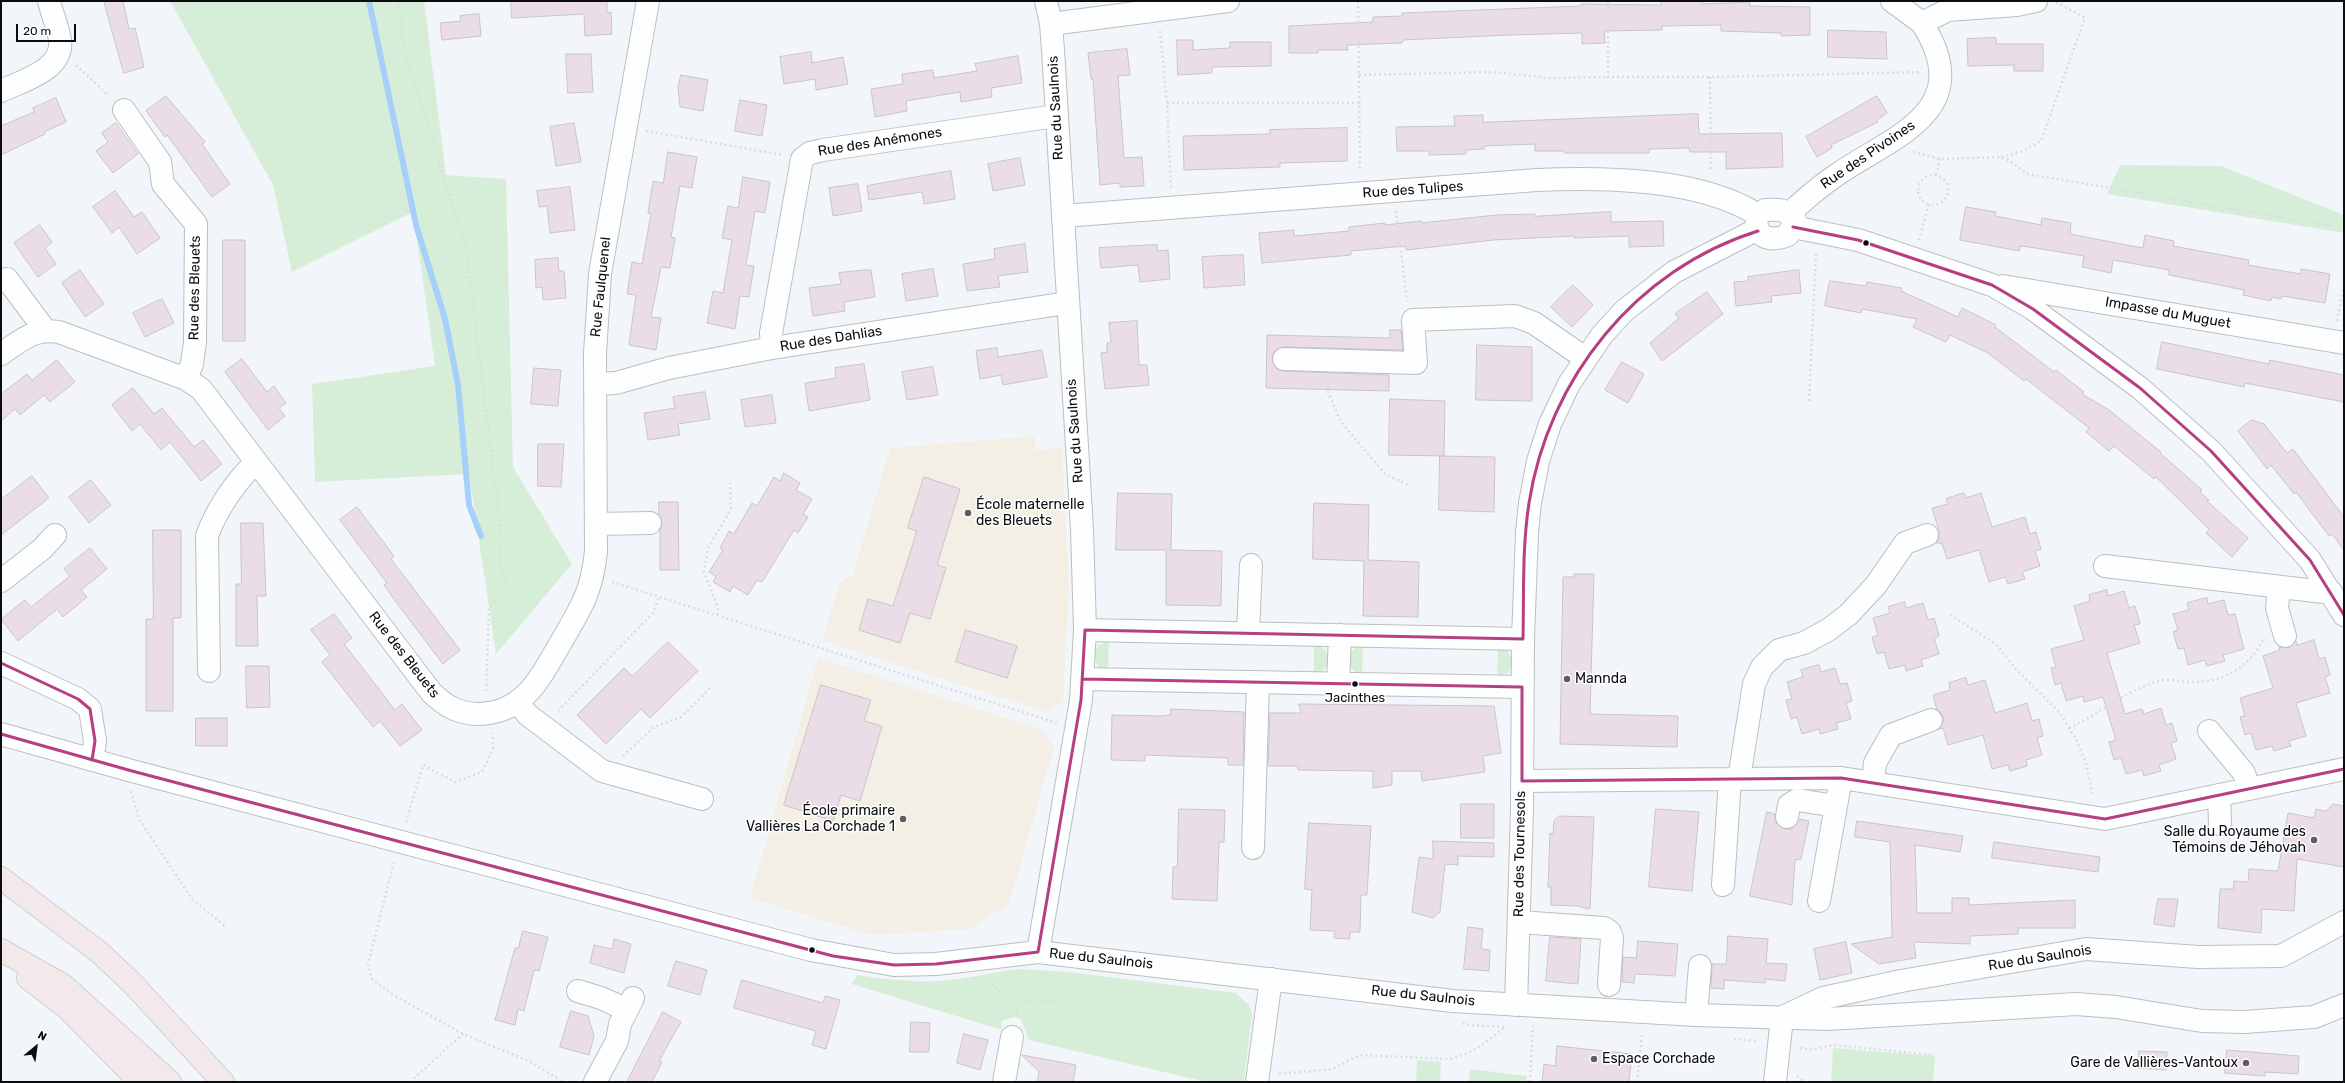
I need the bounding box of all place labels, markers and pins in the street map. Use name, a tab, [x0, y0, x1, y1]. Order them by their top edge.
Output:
unlabelled marker	[1861, 238, 1871, 248]
place label: École maternelle des Bleuets	[976, 497, 1085, 530]
marker: École maternelle des Bleuets	[963, 508, 973, 518]
place label: Mannda	[1575, 671, 1627, 687]
marker: Mannda	[1562, 674, 1572, 684]
marker: Jacinthes	[1350, 679, 1360, 689]
place label: Jacinthes	[1325, 690, 1385, 706]
place label: École primaire Vallières La Corchade 1	[746, 803, 895, 836]
marker: École primaire Vallières La Corchade 1	[898, 814, 908, 824]
place label: Salle du Royaume des Témoins de Jéhovah	[2164, 824, 2306, 856]
marker: Salle du Royaume des Témoins de Jéhovah	[2309, 835, 2319, 845]
unlabelled marker	[807, 945, 817, 955]
place label: Espace Corchade	[1602, 1051, 1715, 1067]
marker: Espace Corchade	[1589, 1054, 1599, 1064]
place label: Gare de Vallières-Vantoux	[2070, 1055, 2238, 1071]
marker: Gare de Vallières-Vantoux	[2241, 1058, 2251, 1068]

